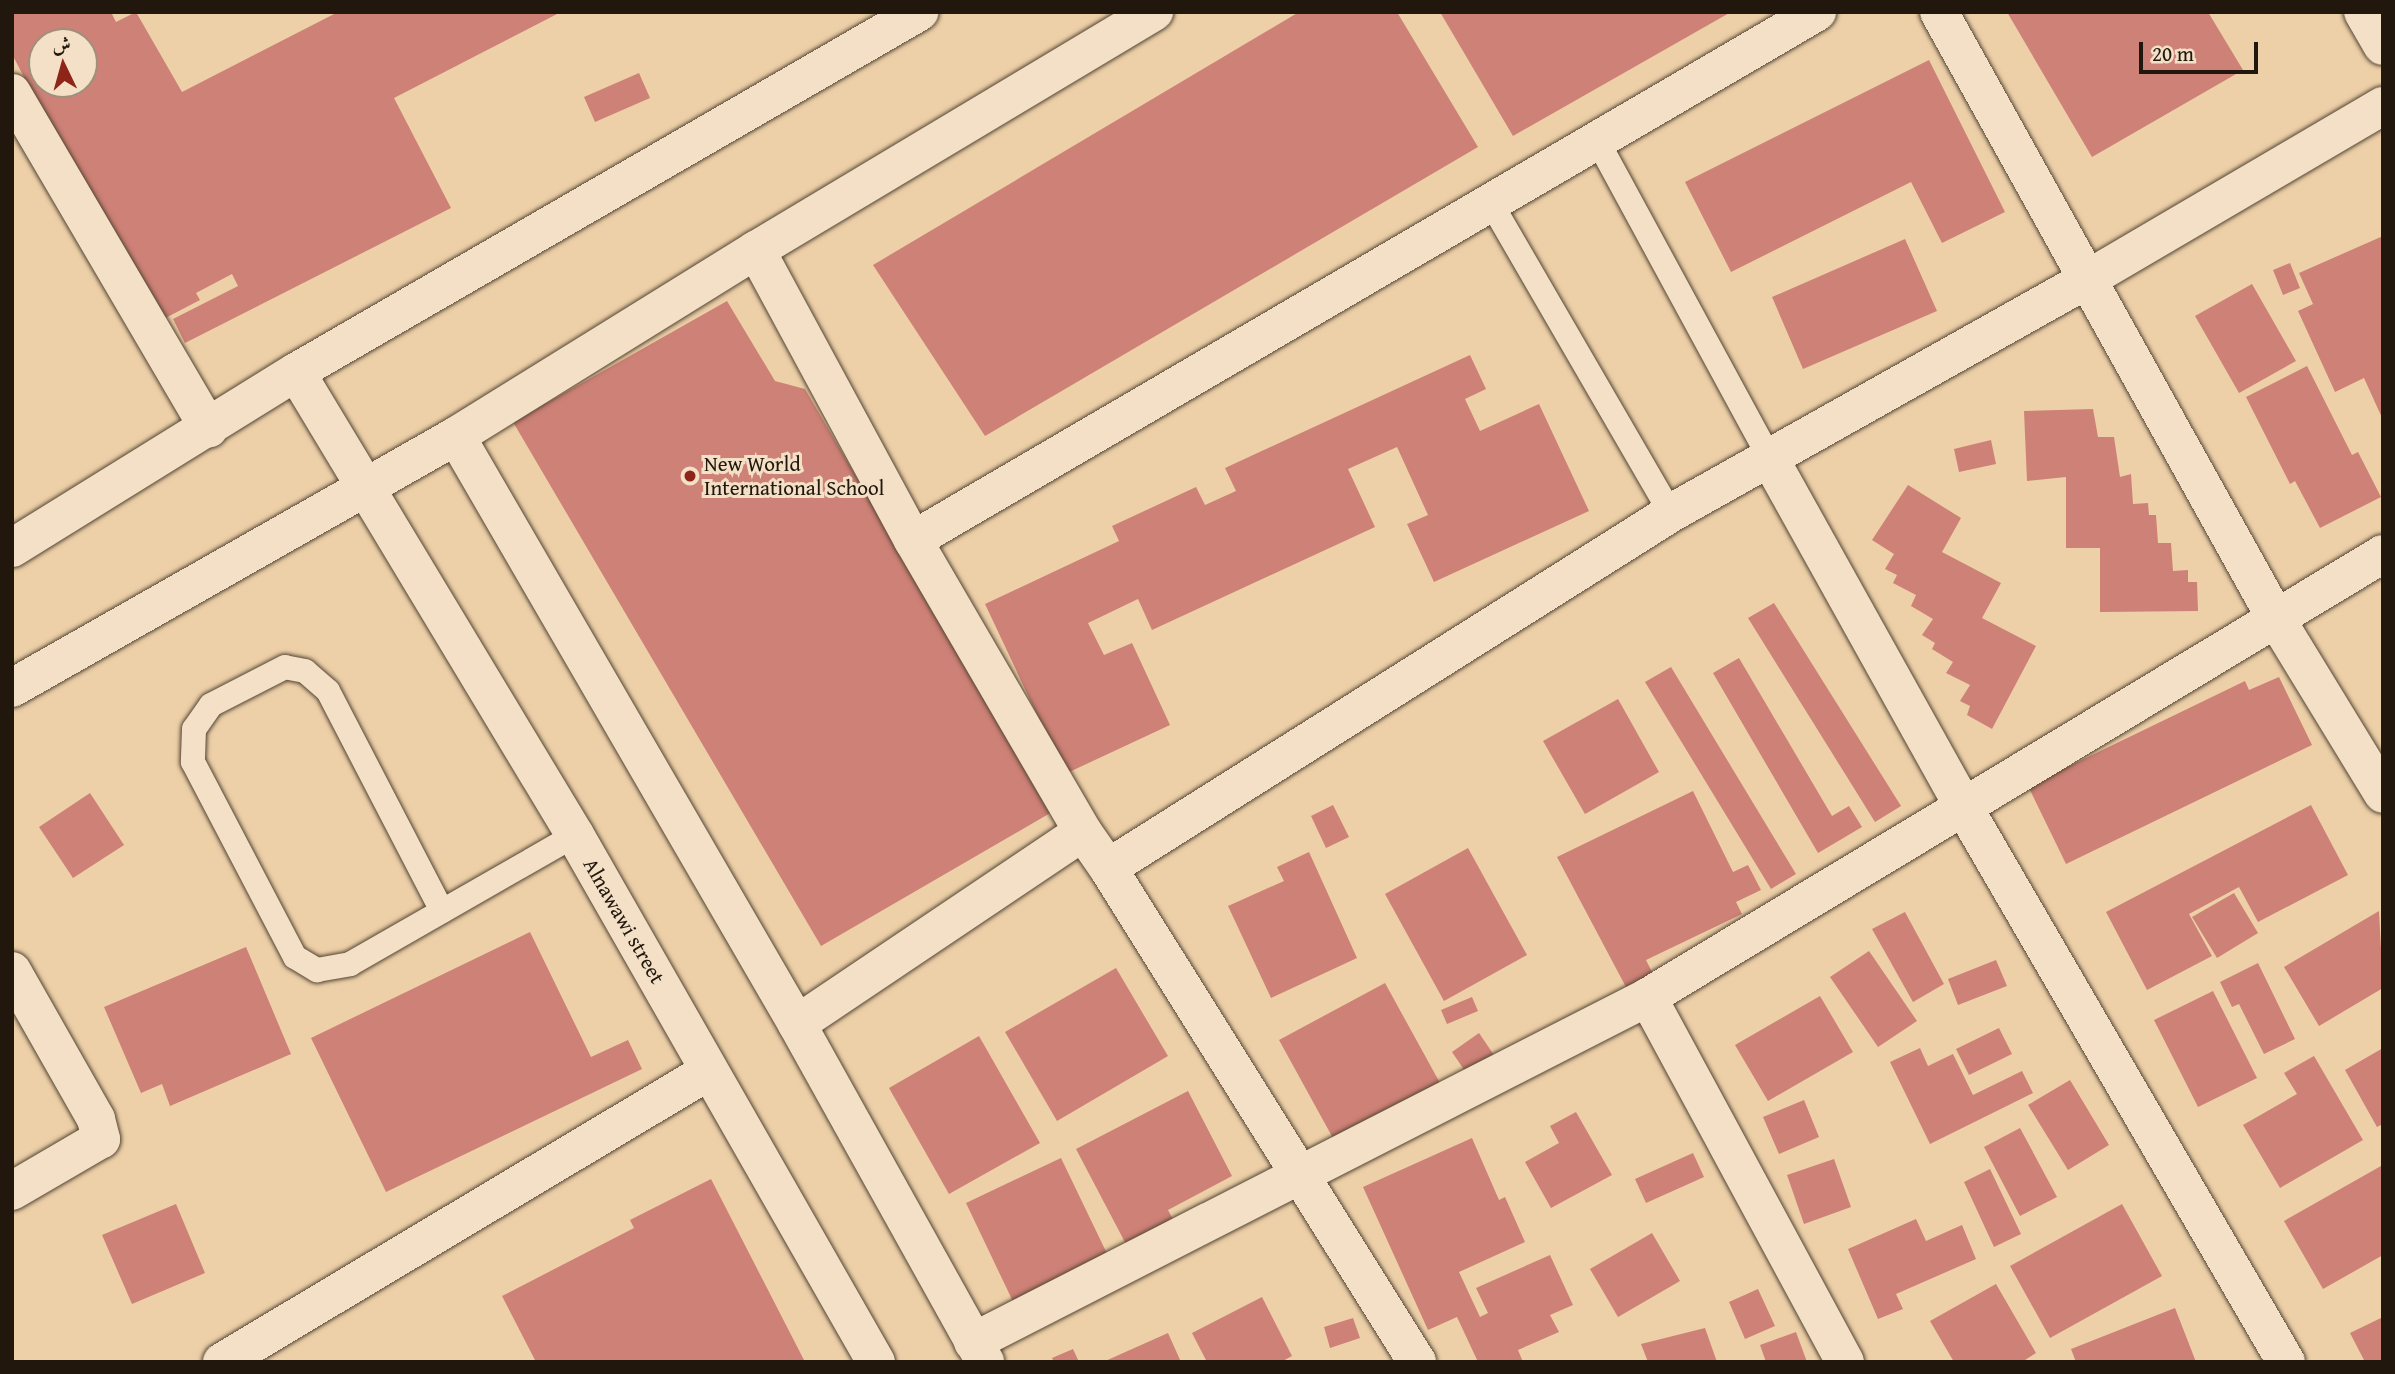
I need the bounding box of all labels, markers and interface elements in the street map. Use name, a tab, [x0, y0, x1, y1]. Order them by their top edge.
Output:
north arrow	[28, 28, 98, 98]
scale bar	[2143, 28, 2262, 72]
text: ش	[51, 29, 72, 59]
text: 20 m	[2152, 38, 2194, 69]
place label: New World International School	[704, 451, 885, 501]
marker: New World International School	[682, 468, 698, 484]
street label: Alnawawi street	[578, 854, 670, 988]

